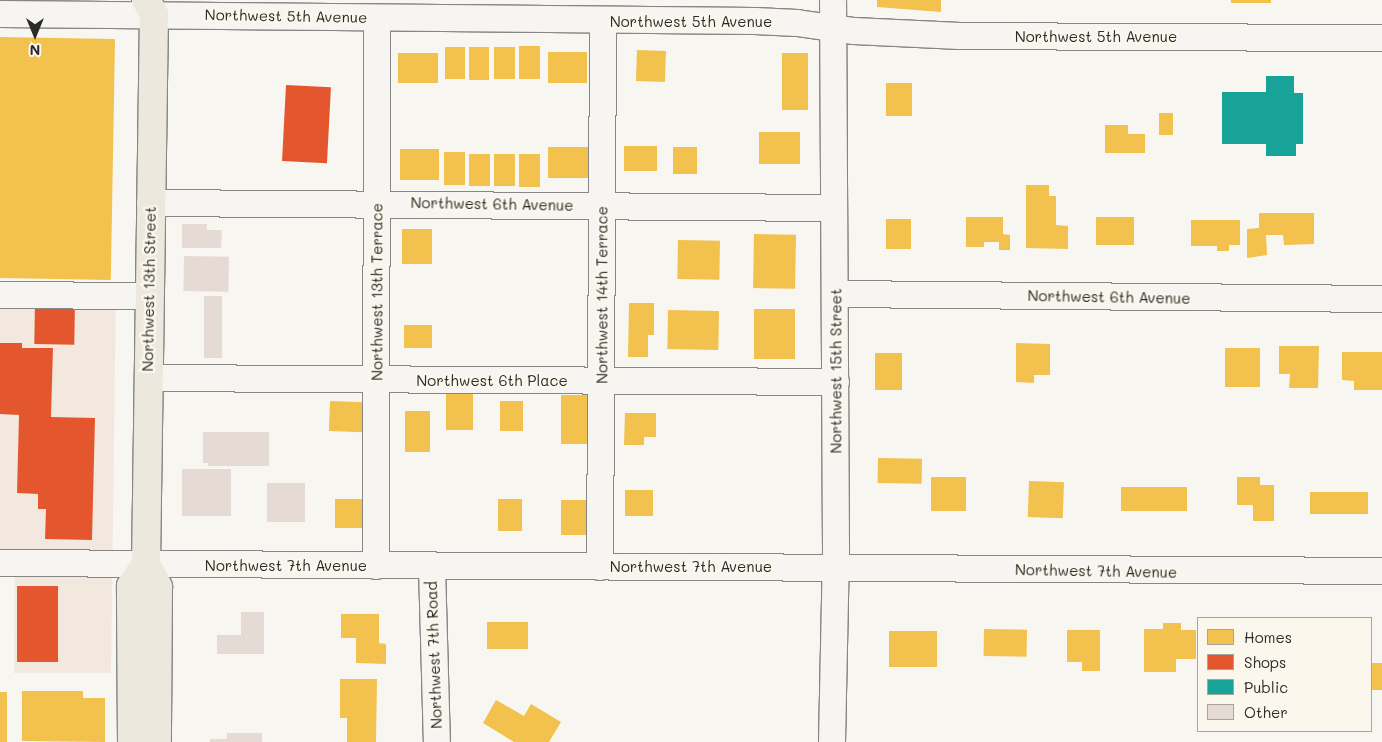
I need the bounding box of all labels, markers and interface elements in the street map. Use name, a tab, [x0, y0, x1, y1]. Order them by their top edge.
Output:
street label: Northwest 5th Avenue	[205, 6, 367, 26]
north arrow	[10, 10, 60, 60]
street label: Northwest 5th Avenue	[610, 13, 772, 31]
street label: Northwest 5th Avenue	[1015, 28, 1177, 46]
text: N	[30, 41, 40, 60]
street label: Northwest 6th Avenue	[410, 194, 574, 214]
street label: Northwest 13th Terrace	[368, 203, 386, 381]
street label: Northwest 13th Street	[139, 206, 159, 372]
street label: Northwest 14th Terrace	[593, 206, 611, 384]
street label: Northwest 6th Avenue	[1027, 287, 1191, 307]
street label: Northwest 15th Street	[827, 288, 845, 454]
street label: Northwest 6th Place	[416, 372, 568, 390]
street label: Northwest 7th Avenue	[205, 557, 367, 575]
street label: Northwest 7th Avenue	[610, 558, 772, 576]
street label: Northwest 7th Avenue	[1015, 561, 1177, 581]
street label: Northwest 7th Road	[422, 581, 446, 729]
legend	[1197, 617, 1372, 732]
text: Homes	[1244, 627, 1292, 647]
text: Shops	[1244, 652, 1286, 672]
text: Public	[1244, 677, 1288, 697]
text: Other	[1244, 702, 1288, 722]

